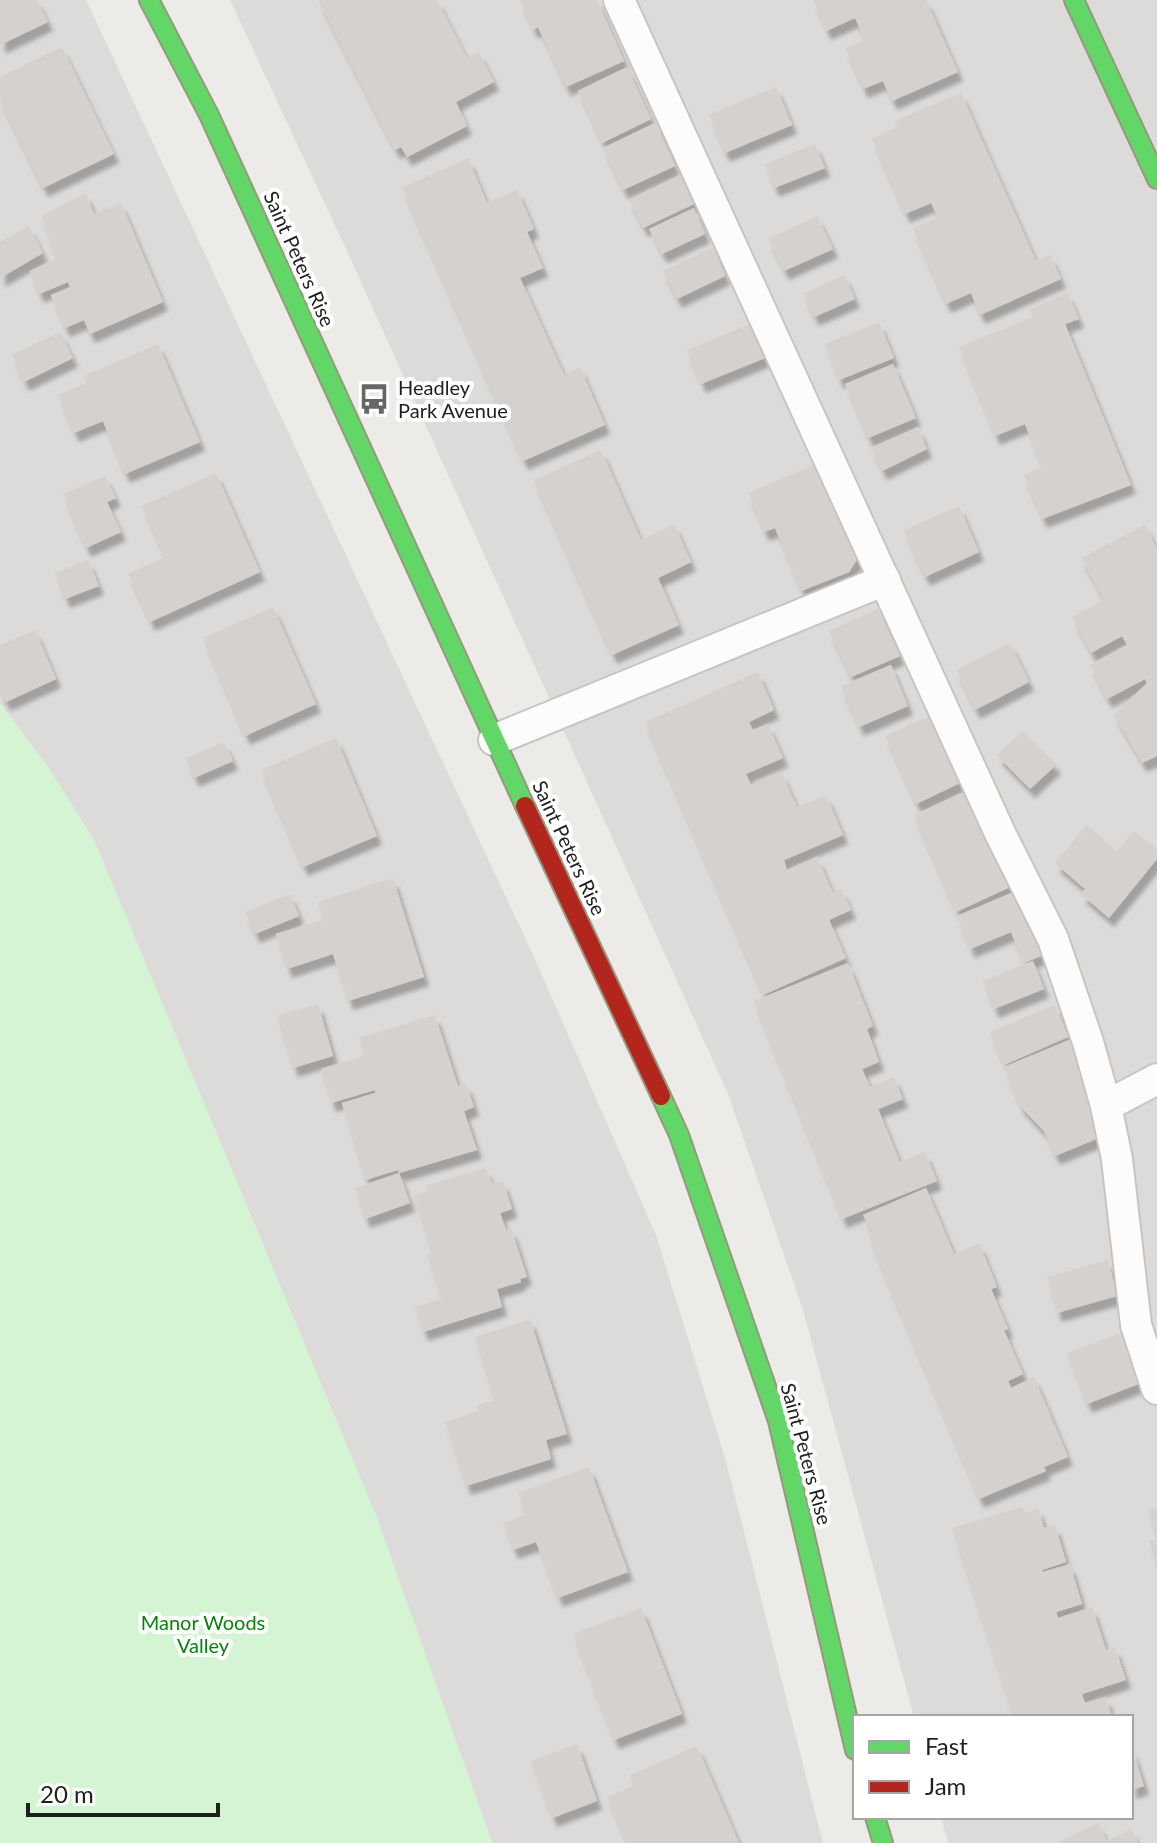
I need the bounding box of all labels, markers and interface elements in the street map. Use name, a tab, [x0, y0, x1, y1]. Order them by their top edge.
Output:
street label: Saint Peters Rise	[259, 187, 341, 330]
place label: Headley Park Avenue	[398, 375, 508, 422]
bus stop icon: Headley Park Avenue	[357, 382, 391, 416]
street label: Saint Peters Rise	[528, 776, 612, 919]
street label: Saint Peters Rise	[777, 1380, 837, 1527]
park label: Manor Woods Valley	[141, 1610, 265, 1657]
legend	[853, 1715, 1133, 1819]
text: Fast	[925, 1731, 968, 1760]
scale bar	[28, 1767, 218, 1817]
text: Jam	[925, 1771, 966, 1800]
text: 20 m	[40, 1779, 94, 1808]

